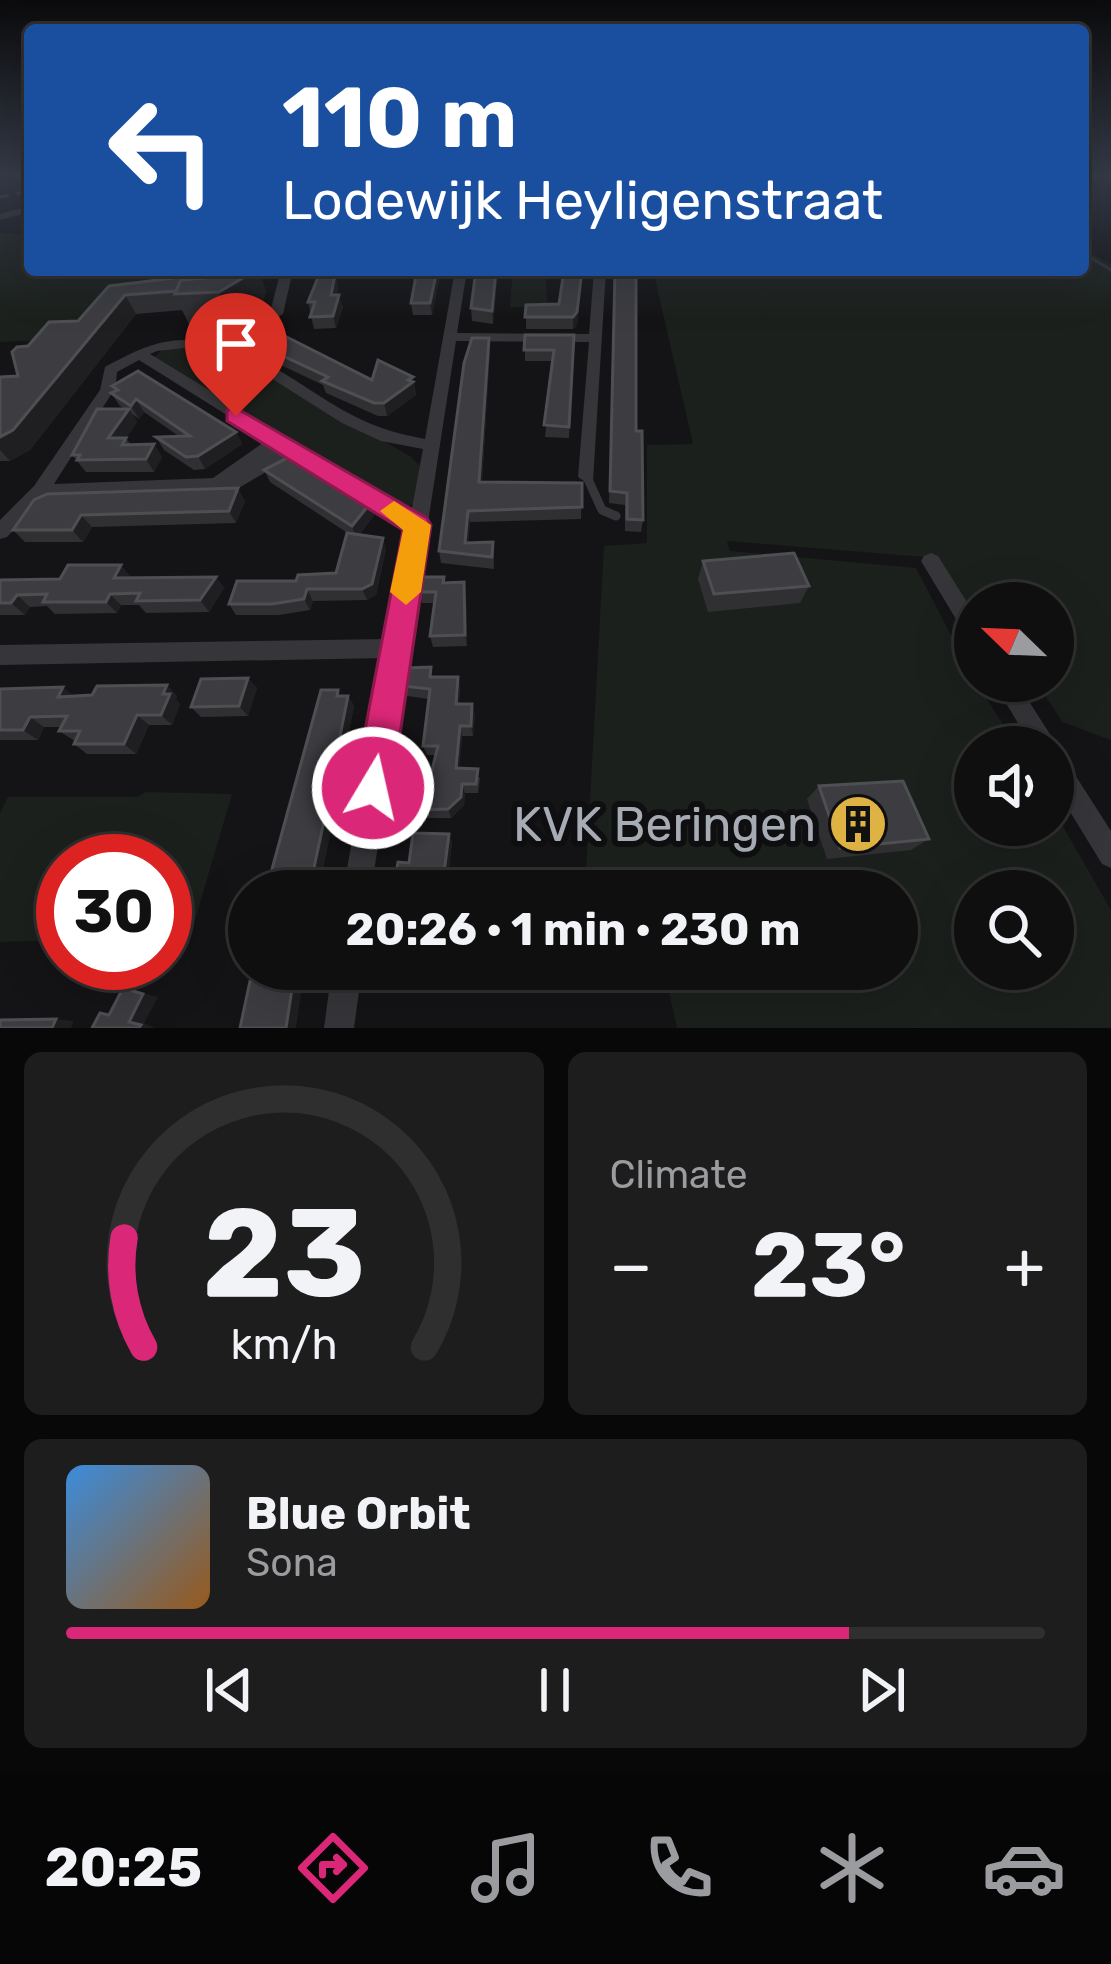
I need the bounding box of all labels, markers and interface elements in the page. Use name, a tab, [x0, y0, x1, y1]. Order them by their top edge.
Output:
text: 110 m	[282, 68, 517, 168]
icon: left	[84, 72, 240, 228]
text: Lodewijk Heyligenstraat	[282, 169, 883, 233]
pin	[185, 293, 287, 416]
icon: arrive	[203, 311, 269, 377]
north arrow	[954, 582, 1074, 702]
map controls	[954, 582, 1074, 990]
position arrow	[310, 725, 436, 851]
button: sound	[954, 726, 1074, 846]
building icon: KVK Beringen	[827, 793, 889, 855]
place label: KVK Beringen	[513, 796, 816, 853]
speed limit sign: 30	[36, 834, 192, 990]
button: search	[954, 870, 1074, 990]
text: 20:26 · 1 min · 230 m	[346, 903, 800, 956]
text: Climate	[610, 1152, 748, 1198]
text: 23	[202, 1179, 365, 1327]
text: 23°	[751, 1212, 906, 1319]
text: −	[610, 1226, 652, 1305]
text: +	[1004, 1226, 1045, 1305]
text: km/h	[230, 1318, 337, 1369]
text: Blue Orbit	[246, 1487, 470, 1540]
text: Sona	[246, 1540, 338, 1586]
icon: previous	[196, 1657, 262, 1723]
icon: pause	[522, 1657, 588, 1723]
icon: next	[849, 1657, 915, 1723]
icon: directions	[291, 1826, 375, 1910]
icon: music	[464, 1826, 548, 1910]
icon: phone	[637, 1826, 721, 1910]
icon: climate	[810, 1826, 894, 1910]
icon: car	[982, 1826, 1066, 1910]
text: 20:25	[44, 1836, 202, 1900]

